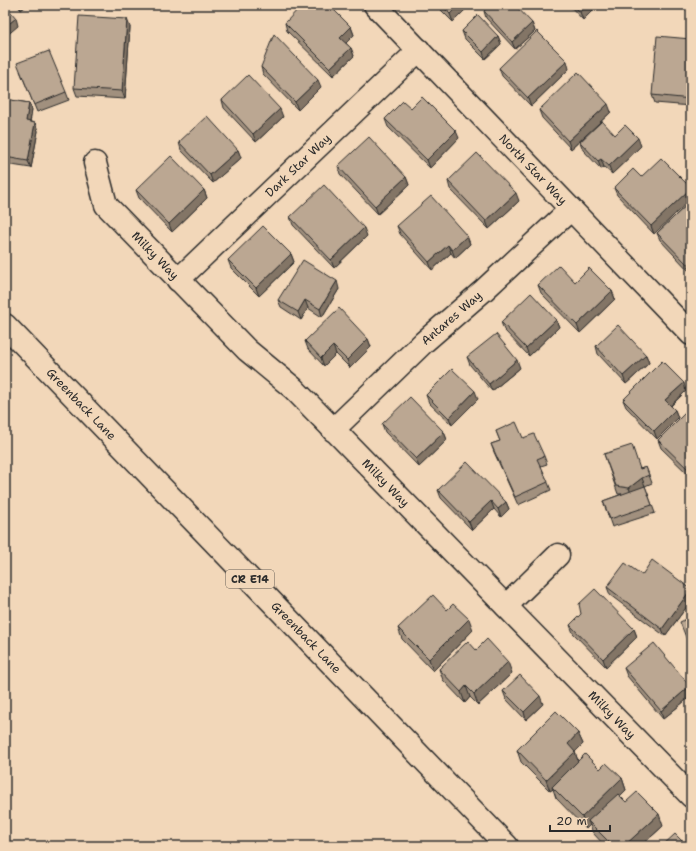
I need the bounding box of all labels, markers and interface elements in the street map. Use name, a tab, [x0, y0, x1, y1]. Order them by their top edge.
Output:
street label: Dark Star Way	[262, 130, 334, 201]
street label: North Star Way	[495, 131, 571, 208]
street label: Milky Way	[128, 228, 182, 283]
street label: Antares Way	[418, 287, 485, 349]
street label: Greenback Lane	[43, 365, 120, 444]
street label: Milky Way	[358, 455, 413, 511]
road number: CR E14	[226, 570, 274, 588]
street label: Greenback Lane	[268, 598, 345, 677]
street label: Milky Way	[585, 687, 639, 743]
scale bar	[550, 807, 610, 833]
text: 20 m	[556, 813, 587, 829]

